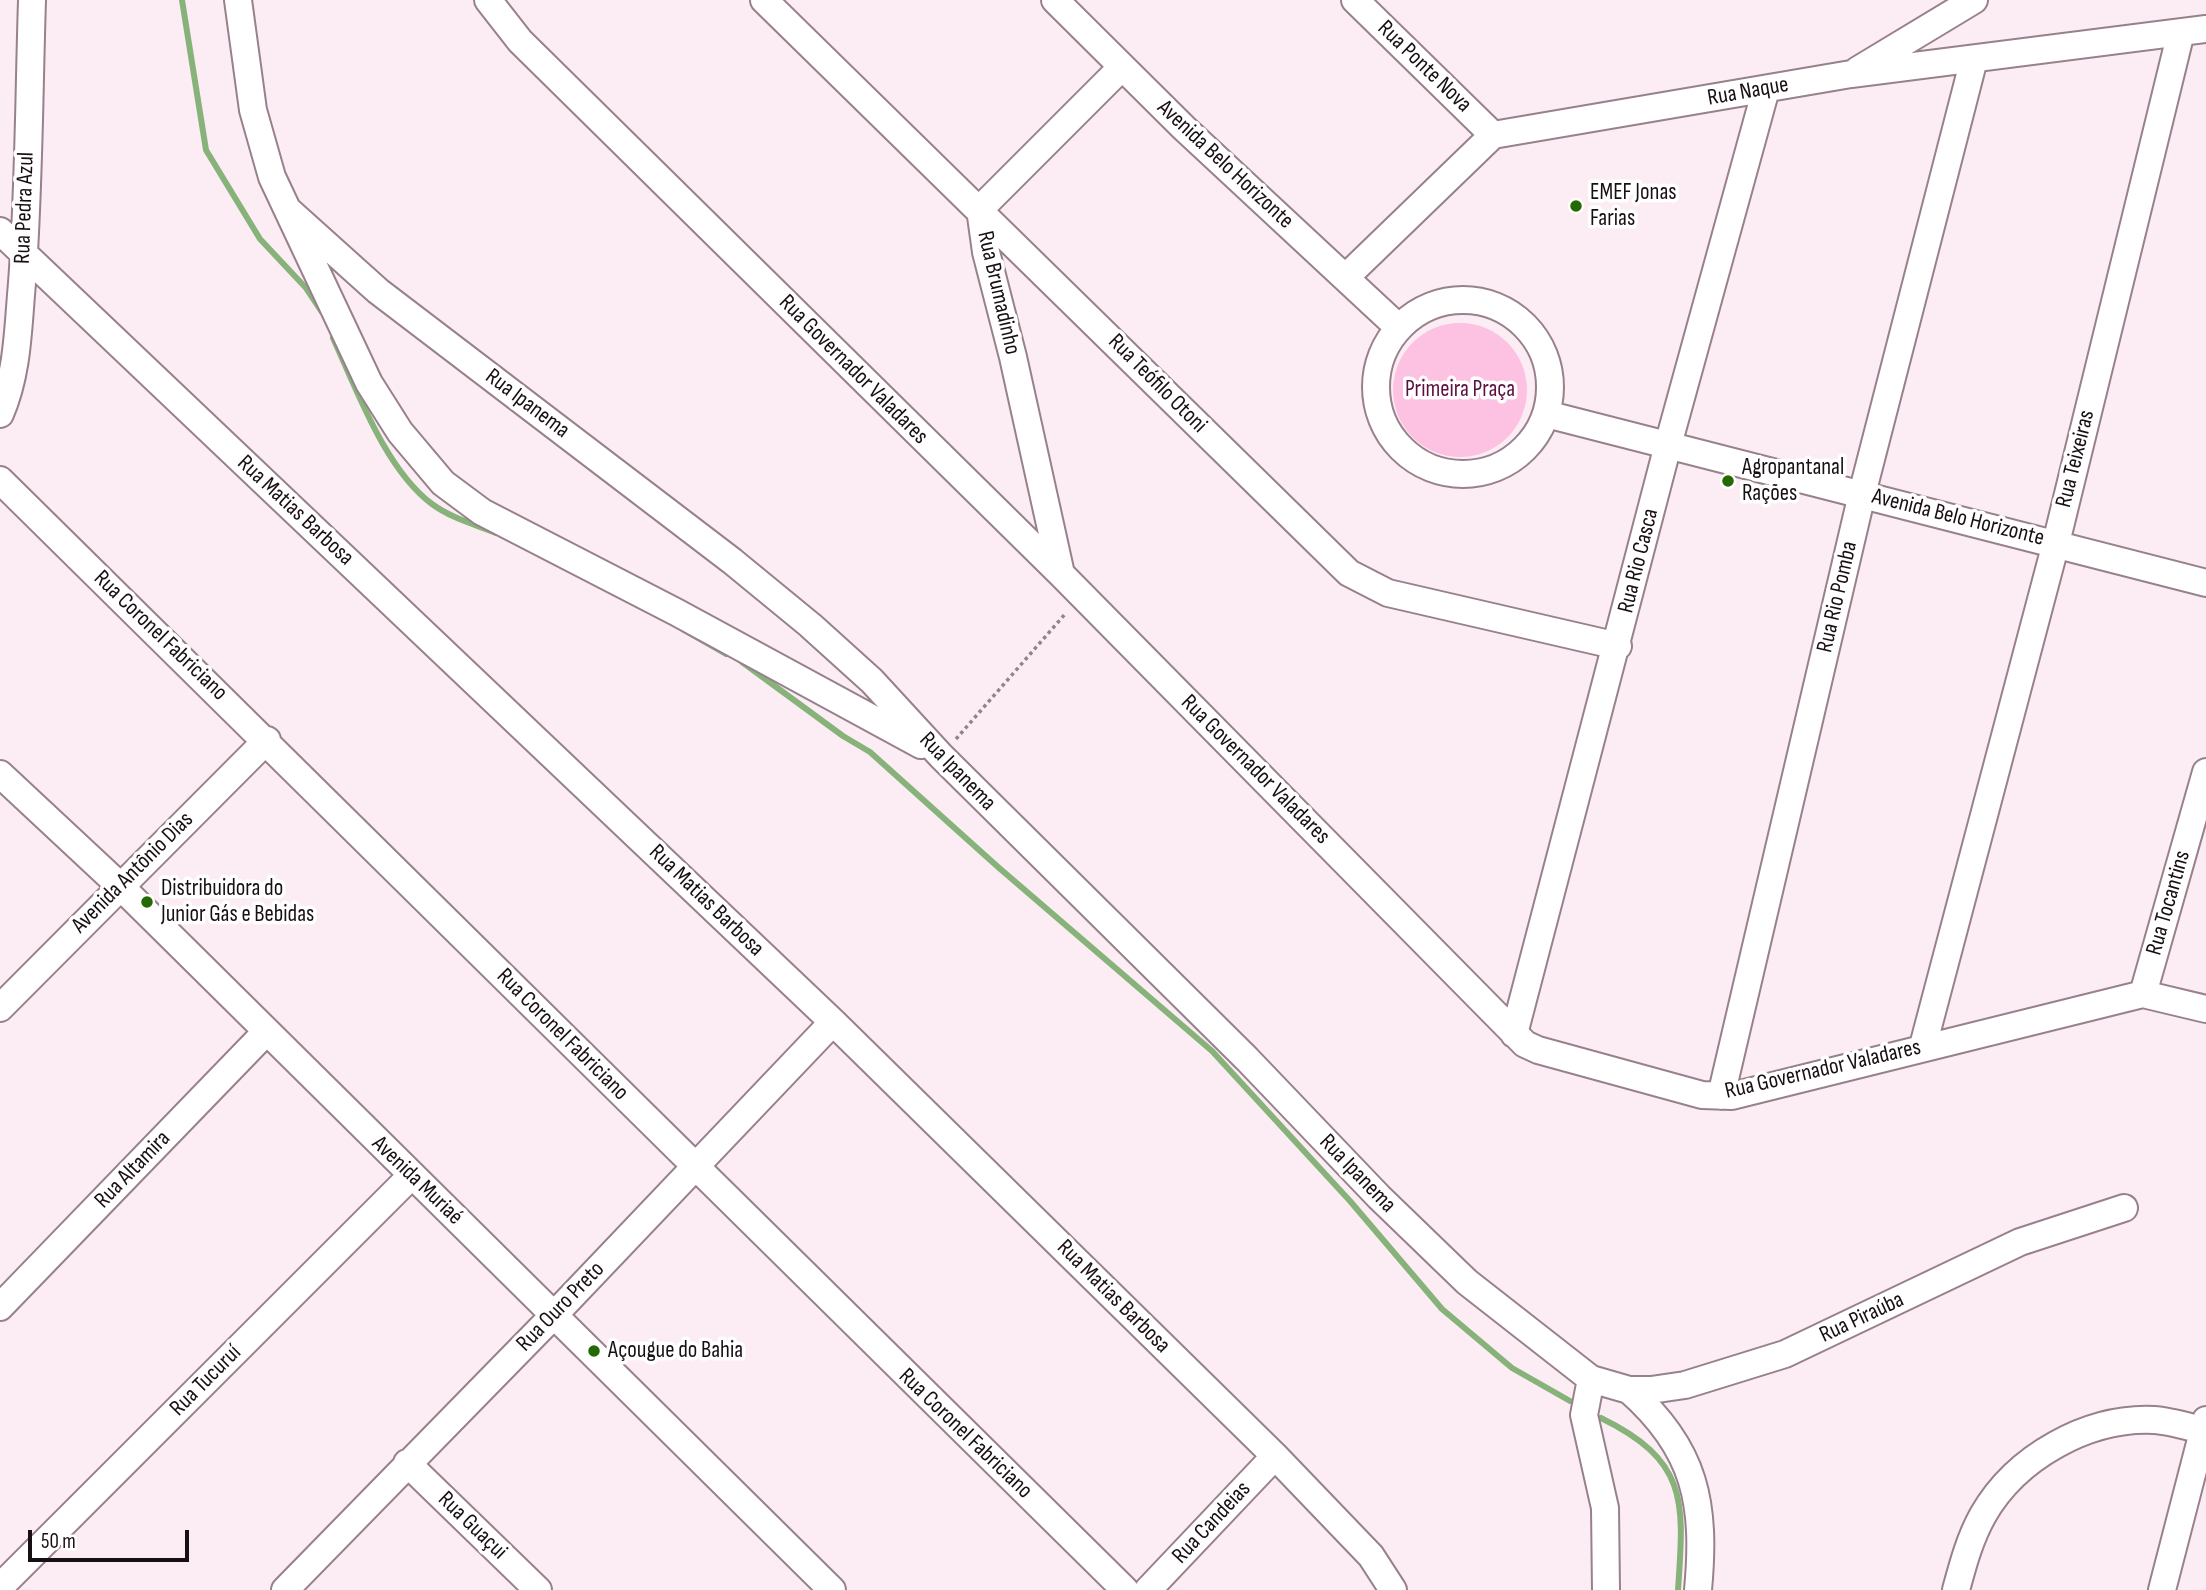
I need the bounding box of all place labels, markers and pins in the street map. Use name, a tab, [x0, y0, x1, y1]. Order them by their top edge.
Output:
place label: EMEF Jonas Farias	[1590, 179, 1677, 233]
marker: EMEF Jonas Farias	[1568, 198, 1584, 214]
place label: Agropantanal Rações	[1742, 454, 1844, 508]
marker: Agropantanal Rações	[1720, 473, 1736, 489]
place label: Distribuidora do Junior Gás e Bebidas	[161, 875, 314, 929]
marker: Distribuidora do Junior Gás e Bebidas	[139, 894, 155, 910]
place label: Açougue do Bahia	[608, 1337, 743, 1365]
marker: Açougue do Bahia	[586, 1343, 602, 1359]

